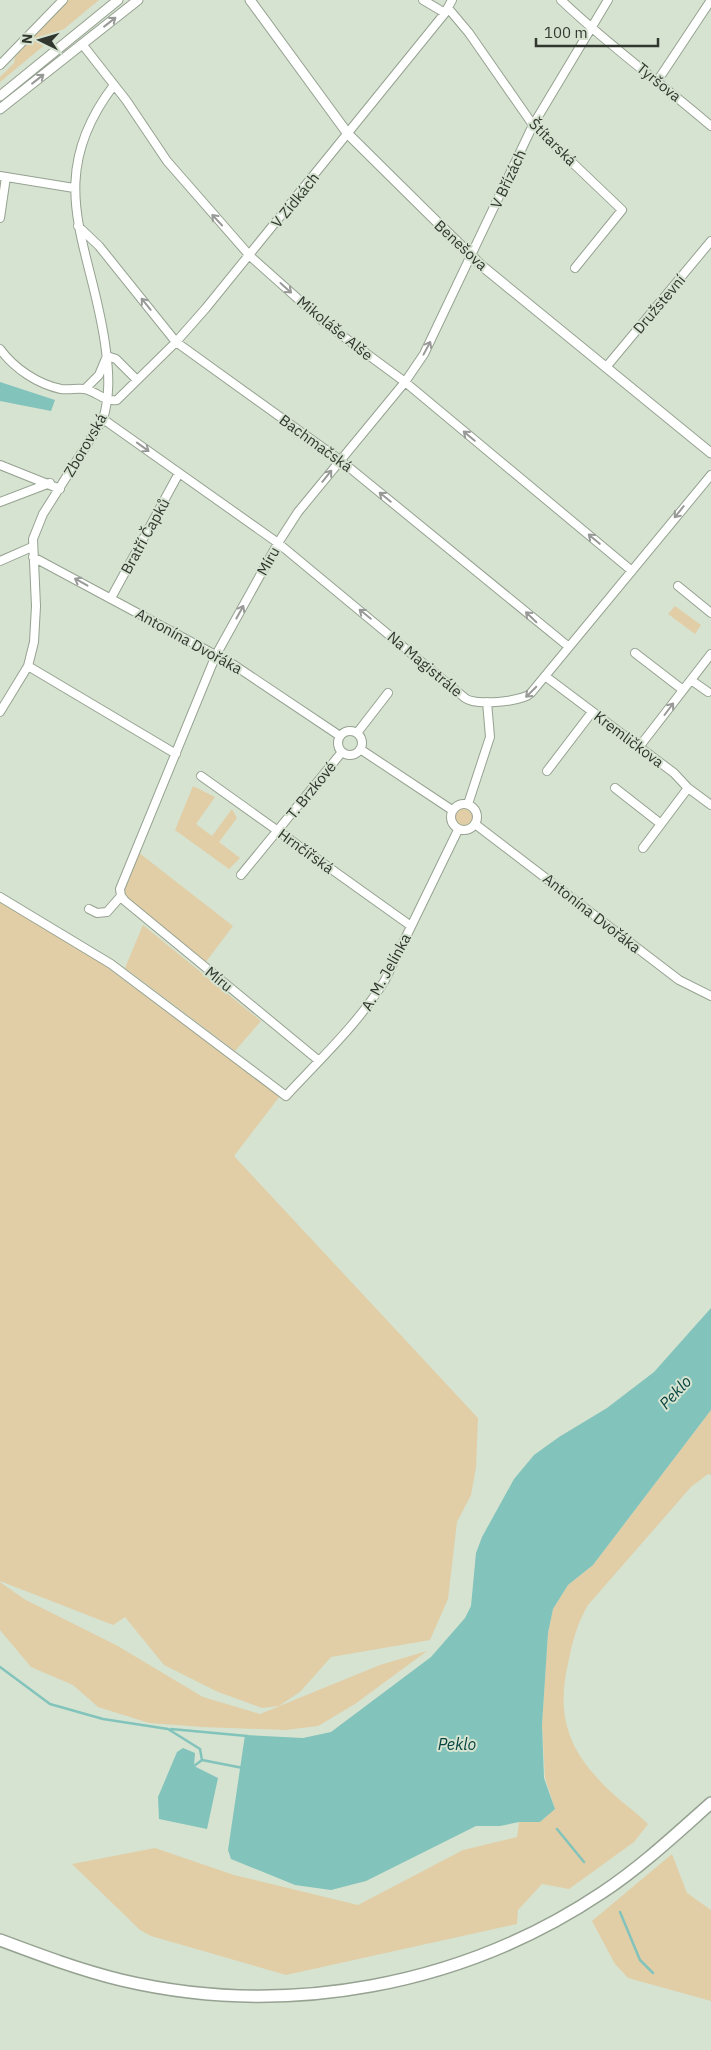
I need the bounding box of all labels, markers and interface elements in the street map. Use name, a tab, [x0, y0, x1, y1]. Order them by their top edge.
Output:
north arrow	[15, 15, 65, 65]
scale bar	[536, 15, 658, 47]
one-way arrow	[103, 17, 116, 28]
text: 100 m	[544, 23, 588, 42]
text: N	[18, 33, 36, 45]
street label: Tyršova	[633, 58, 685, 106]
one-way arrow	[32, 74, 45, 85]
street label: Štítarská	[525, 114, 581, 170]
street label: V Břízách	[486, 147, 530, 211]
street label: V Zídkách	[267, 168, 323, 232]
one-way arrow	[211, 213, 223, 226]
street label: Benešova	[431, 216, 491, 274]
street label: Družstevní	[629, 270, 689, 337]
one-way arrow	[280, 282, 293, 294]
street label: Mikoláše Alše	[293, 292, 377, 364]
one-way arrow	[140, 298, 151, 311]
one-way arrow	[423, 341, 432, 356]
street label: Zborovská	[59, 410, 111, 480]
street label: Bachmačská	[276, 410, 356, 476]
one-way arrow	[463, 430, 476, 441]
one-way arrow	[136, 442, 150, 452]
one-way arrow	[322, 469, 333, 482]
one-way arrow	[379, 491, 392, 502]
street label: Bratří Čapků	[116, 495, 174, 577]
one-way arrow	[674, 506, 685, 519]
one-way arrow	[588, 534, 601, 545]
street label: Míru	[252, 543, 284, 579]
one-way arrow	[74, 577, 89, 587]
street label: Antonína Dvořáka	[132, 604, 246, 678]
one-way arrow	[235, 605, 245, 620]
one-way arrow	[359, 609, 372, 620]
one-way arrow	[524, 611, 537, 623]
street label: Na Magistrále	[384, 627, 466, 701]
one-way arrow	[525, 686, 538, 698]
one-way arrow	[664, 702, 674, 716]
street label: Kremličkova	[590, 707, 668, 771]
street label: T. Brzkové	[282, 757, 340, 823]
street label: Hrnčířská	[274, 824, 338, 878]
street label: Antonína Dvořáka	[539, 869, 645, 957]
street label: A. M. Jelínka	[357, 930, 415, 1014]
street label: Míru	[201, 962, 237, 996]
water label: Peklo	[654, 1371, 696, 1413]
water label: Peklo	[438, 1734, 477, 1754]

